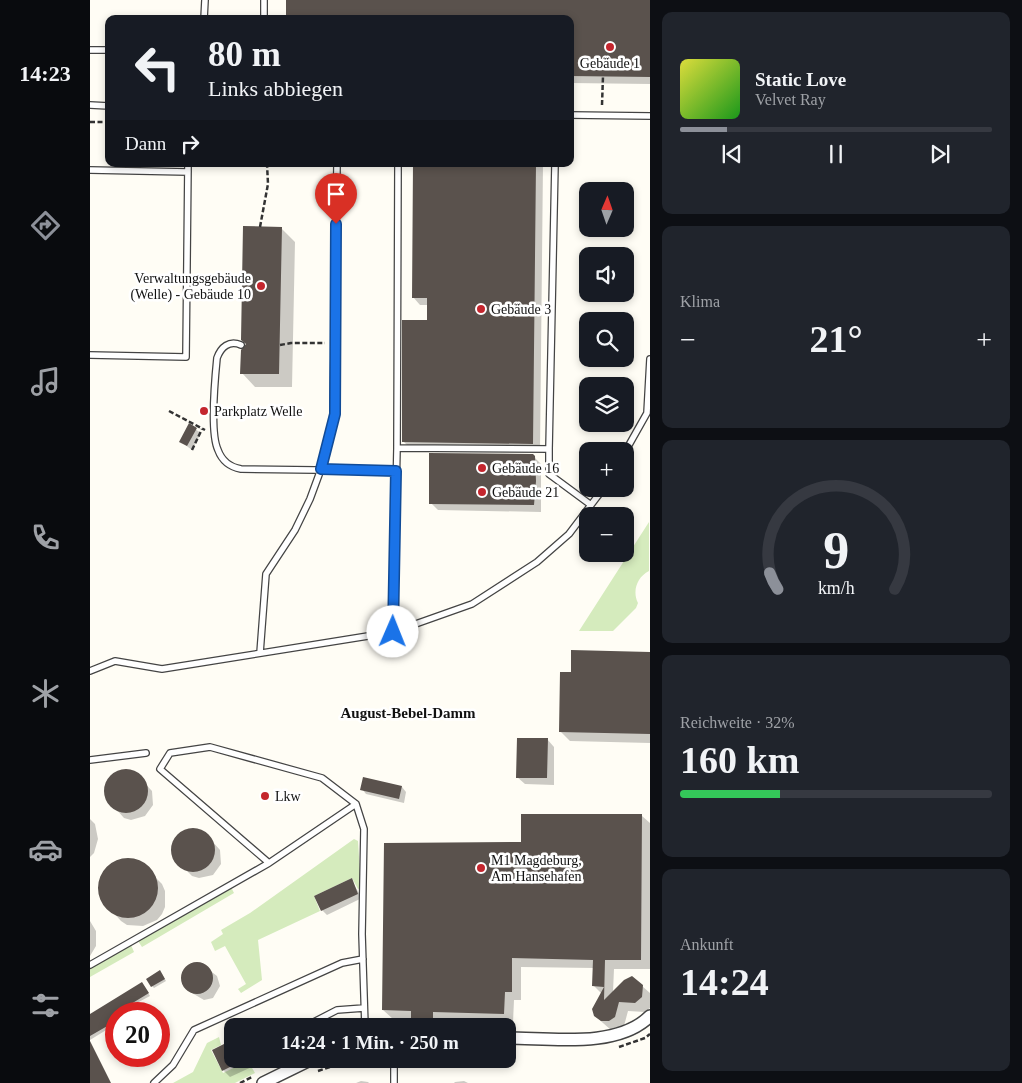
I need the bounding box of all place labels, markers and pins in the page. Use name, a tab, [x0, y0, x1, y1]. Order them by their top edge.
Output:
marker: Gebäude 1	[604, 41, 616, 53]
place label: Gebäude 1	[580, 56, 640, 71]
pin	[315, 173, 357, 224]
place label: Verwaltungsgebäude (Welle) - Gebäude 10	[130, 271, 251, 303]
marker: Verwaltungsgebäude (Welle) - Gebäude 10	[255, 280, 267, 292]
place label: Gebäude 3	[491, 302, 551, 317]
marker: Gebäude 3	[475, 303, 487, 315]
place label: Parkplatz Welle	[214, 404, 302, 419]
marker: Parkplatz Welle	[198, 405, 210, 417]
place label: Gebäude 16	[492, 461, 559, 476]
marker: Gebäude 16	[476, 462, 488, 474]
place label: Gebäude 21	[492, 485, 559, 500]
marker: Gebäude 21	[476, 486, 488, 498]
place label: Lkw	[275, 789, 302, 804]
marker: Lkw	[259, 790, 271, 802]
place label: M1 Magdeburg, Am Hansehafen	[491, 853, 582, 884]
marker: M1 Magdeburg, Am Hansehafen	[475, 862, 487, 874]

